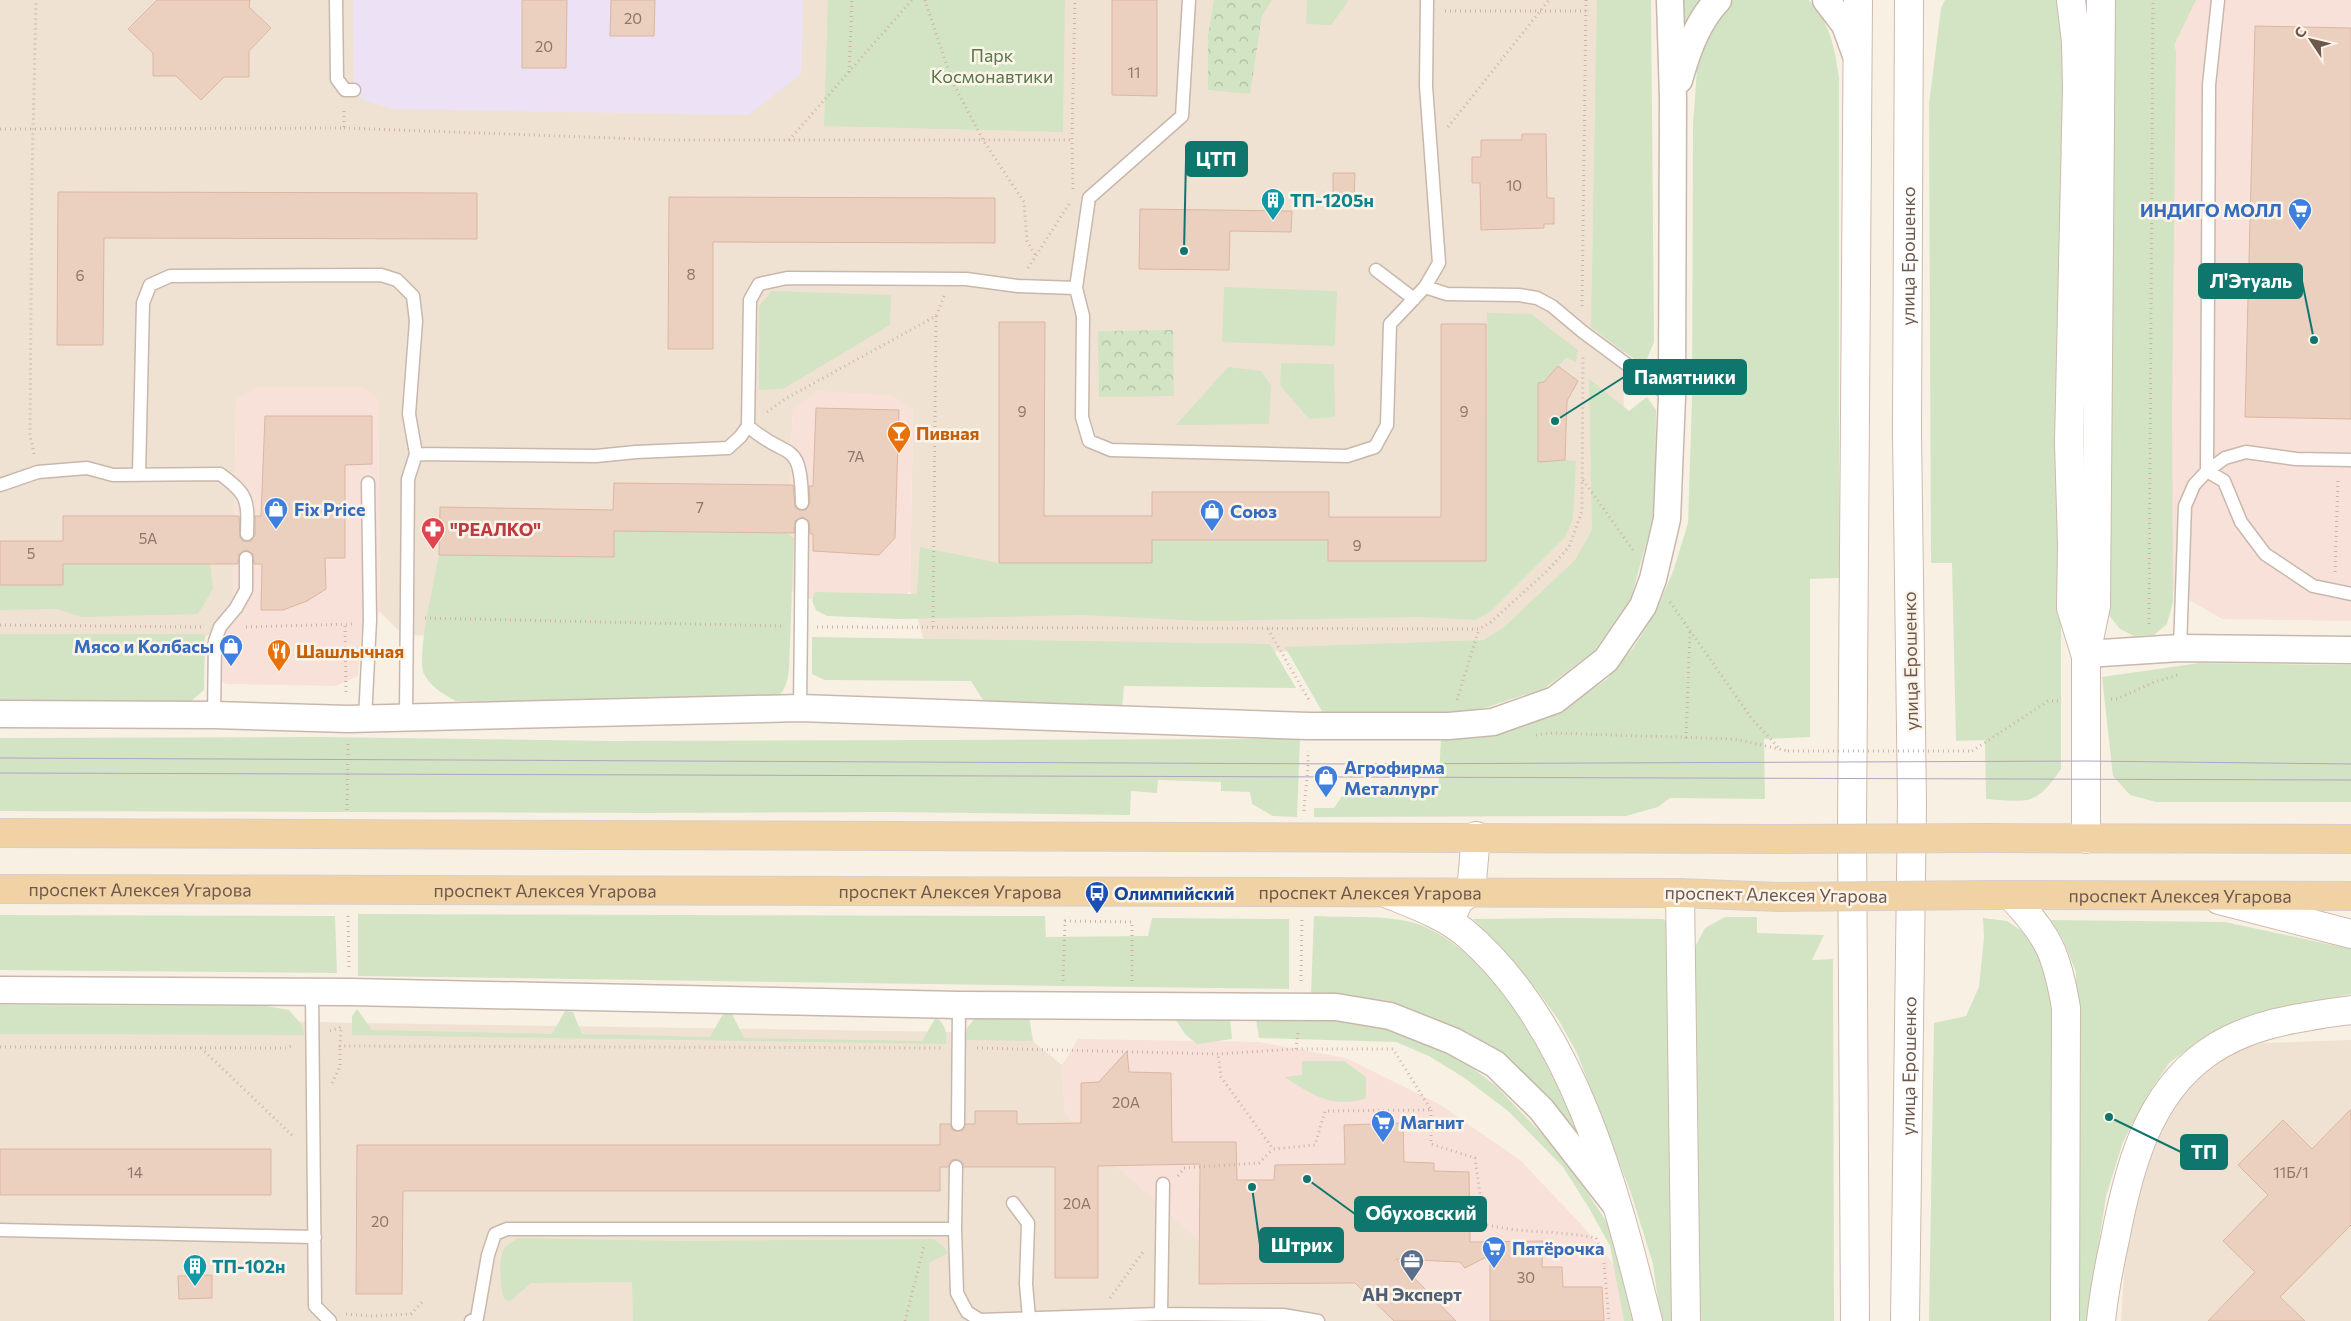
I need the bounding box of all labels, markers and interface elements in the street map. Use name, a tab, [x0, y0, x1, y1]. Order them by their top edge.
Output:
house number: 20	[624, 9, 642, 27]
north arrow	[2286, 15, 2336, 65]
text: С	[2290, 23, 2310, 41]
house number: 20	[535, 37, 553, 55]
park label: Парк Космонавтики	[931, 44, 1053, 87]
house number: 11	[1128, 63, 1140, 81]
callout: ЦТП	[1186, 142, 1247, 176]
text: ЦТП	[1196, 147, 1236, 170]
house number: 10	[1506, 176, 1522, 194]
street label: улица Ерошенко	[1896, 186, 1919, 326]
building icon: ТП-1205н	[1260, 187, 1286, 221]
place label: ТП-1205н	[1290, 189, 1374, 211]
supermarket icon: ИНДИГО МОЛЛ	[2287, 197, 2313, 231]
place label: ИНДИГО МОЛЛ	[2140, 199, 2282, 221]
callout: Л'Этуаль	[2199, 264, 2302, 298]
house number: 8	[686, 265, 696, 283]
house number: 6	[75, 266, 85, 284]
text: Л'Этуаль	[2210, 269, 2292, 292]
callout: Памятники	[1624, 360, 1746, 394]
text: Памятники	[1634, 365, 1736, 388]
house number: 9	[1017, 402, 1027, 420]
house number: 9	[1459, 402, 1469, 420]
bar icon: Пивная	[886, 420, 912, 454]
place label: Пивная	[916, 422, 980, 444]
house number: 7А	[847, 447, 865, 465]
shop icon: Fix Price	[263, 496, 289, 530]
place label: Fix Price	[294, 498, 365, 520]
house number: 7	[696, 498, 704, 516]
shop icon: Союз	[1199, 498, 1225, 532]
place label: Союз	[1230, 500, 1277, 522]
pharmacy icon: "РЕАЛКО"	[420, 516, 446, 550]
place label: "РЕАЛКО"	[450, 518, 541, 540]
house number: 5А	[139, 529, 157, 547]
house number: 9	[1352, 536, 1362, 554]
house number: 5	[27, 544, 35, 562]
street label: улица Ерошенко	[1898, 591, 1922, 731]
shop icon: Мясо и Колбасы	[218, 633, 244, 667]
place label: Мясо и Колбасы	[74, 635, 214, 657]
restaurant icon: Шашлычная	[266, 638, 292, 672]
place label: Шашлычная	[296, 640, 404, 662]
place label: Агрофирма Металлург	[1344, 756, 1445, 799]
shop icon: Агрофирма Металлург	[1313, 764, 1339, 798]
street label: проспект Алексея Угарова	[28, 878, 252, 901]
street label: проспект Алексея Угарова	[433, 879, 657, 902]
street label: проспект Алексея Угарова	[838, 880, 1062, 903]
bus stop icon: Олимпийский	[1084, 880, 1110, 914]
street label: проспект Алексея Угарова	[1258, 881, 1482, 904]
street label: проспект Алексея Угарова	[1664, 881, 1888, 907]
place label: Олимпийский	[1114, 882, 1234, 904]
street label: проспект Алексея Угарова	[2068, 884, 2292, 907]
street label: улица Ерошенко	[1897, 996, 1920, 1136]
house number: 20А	[1112, 1093, 1140, 1111]
supermarket icon: Магнит	[1370, 1109, 1396, 1143]
place label: Магнит	[1400, 1111, 1464, 1133]
callout: ТП	[2181, 1135, 2227, 1169]
text: ТП	[2191, 1140, 2217, 1163]
house number: 14	[127, 1163, 143, 1181]
house number: 11Б/1	[2273, 1163, 2309, 1181]
house number: 20А	[1063, 1194, 1091, 1212]
callout: Обуховский	[1355, 1197, 1486, 1231]
text: Обуховский	[1365, 1201, 1477, 1224]
house number: 20	[371, 1212, 389, 1230]
callout: Штрих	[1260, 1228, 1343, 1262]
text: Штрих	[1271, 1233, 1333, 1256]
supermarket icon: Пятёрочка	[1481, 1235, 1507, 1269]
place label: Пятёрочка	[1512, 1237, 1604, 1259]
office icon: АН Эксперт	[1399, 1248, 1425, 1282]
building icon: ТП-102н	[182, 1253, 208, 1287]
place label: ТП-102н	[212, 1255, 285, 1277]
house number: 30	[1517, 1268, 1535, 1286]
place label: АН Эксперт	[1362, 1283, 1462, 1305]

